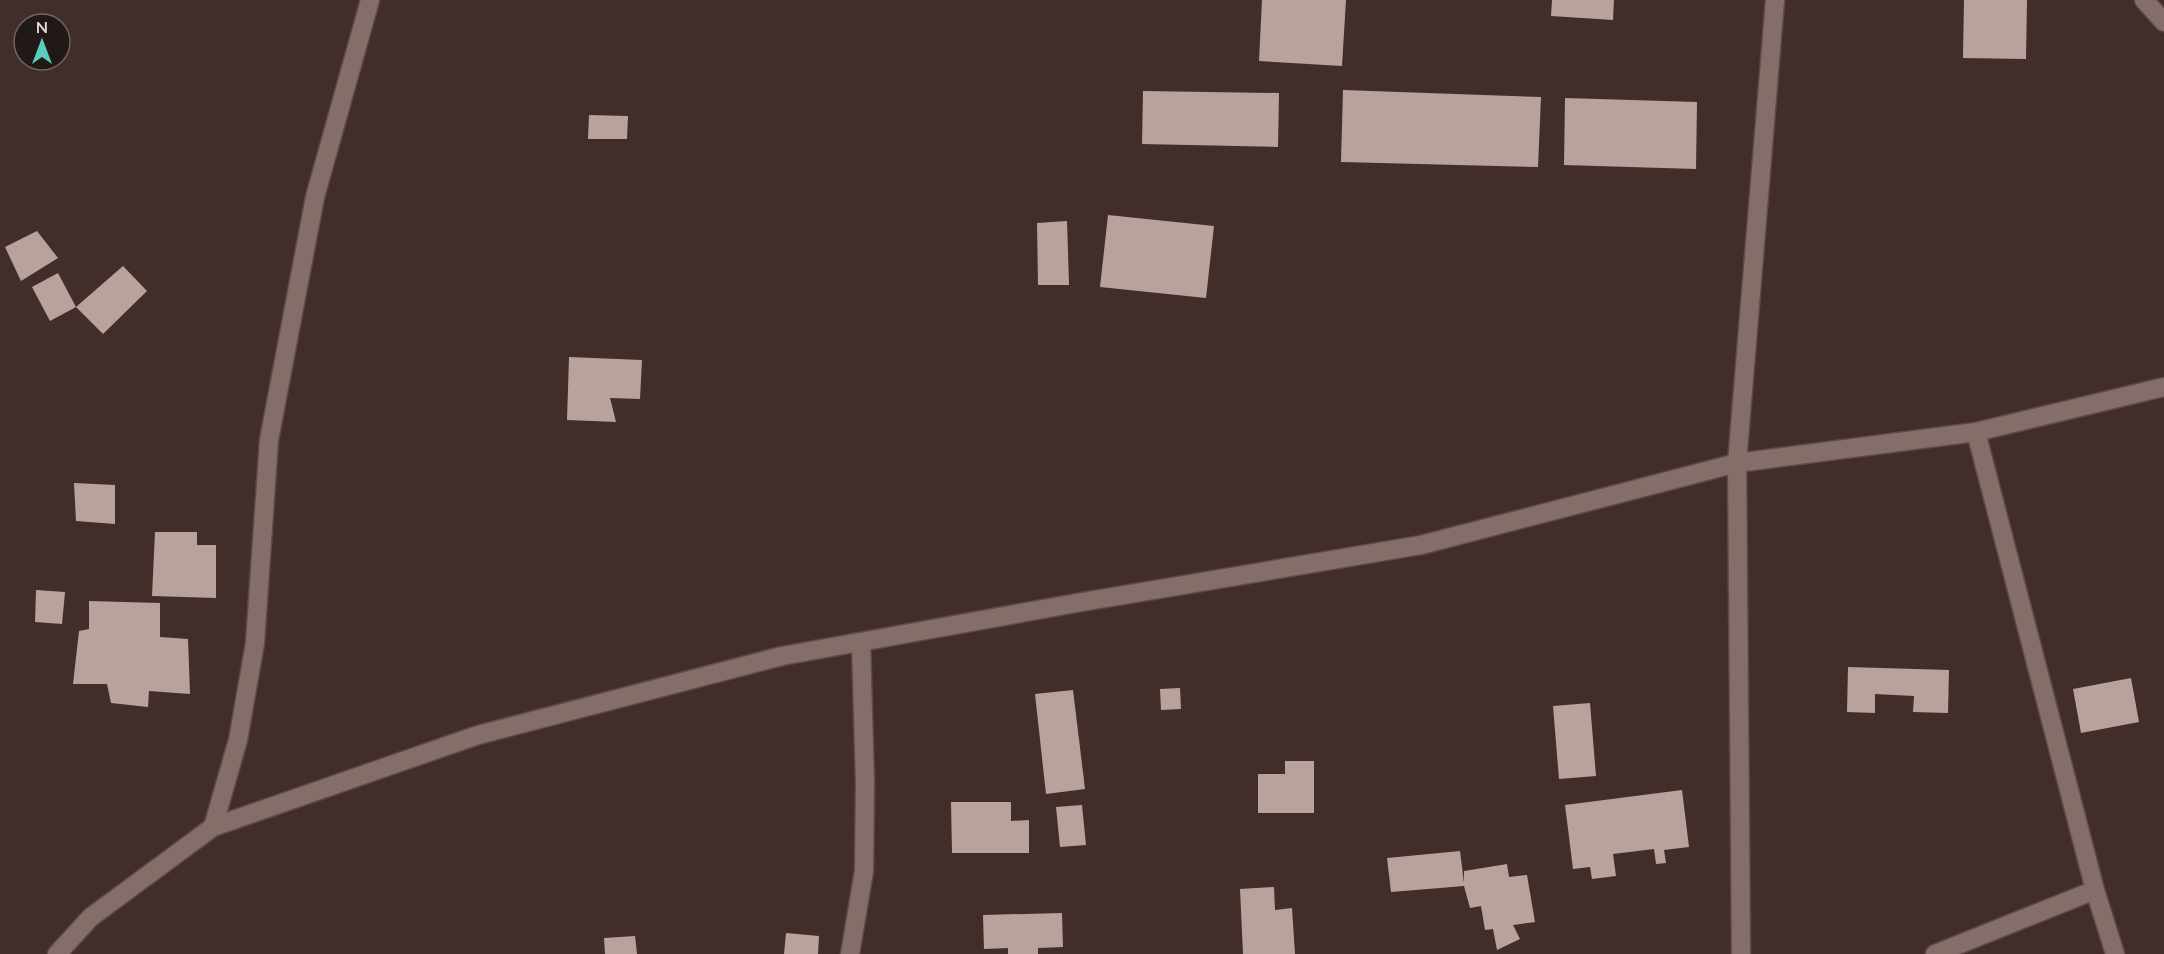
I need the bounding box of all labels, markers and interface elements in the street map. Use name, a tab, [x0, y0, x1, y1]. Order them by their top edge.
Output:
north arrow	[12, 12, 72, 72]
text: N	[36, 17, 48, 36]

